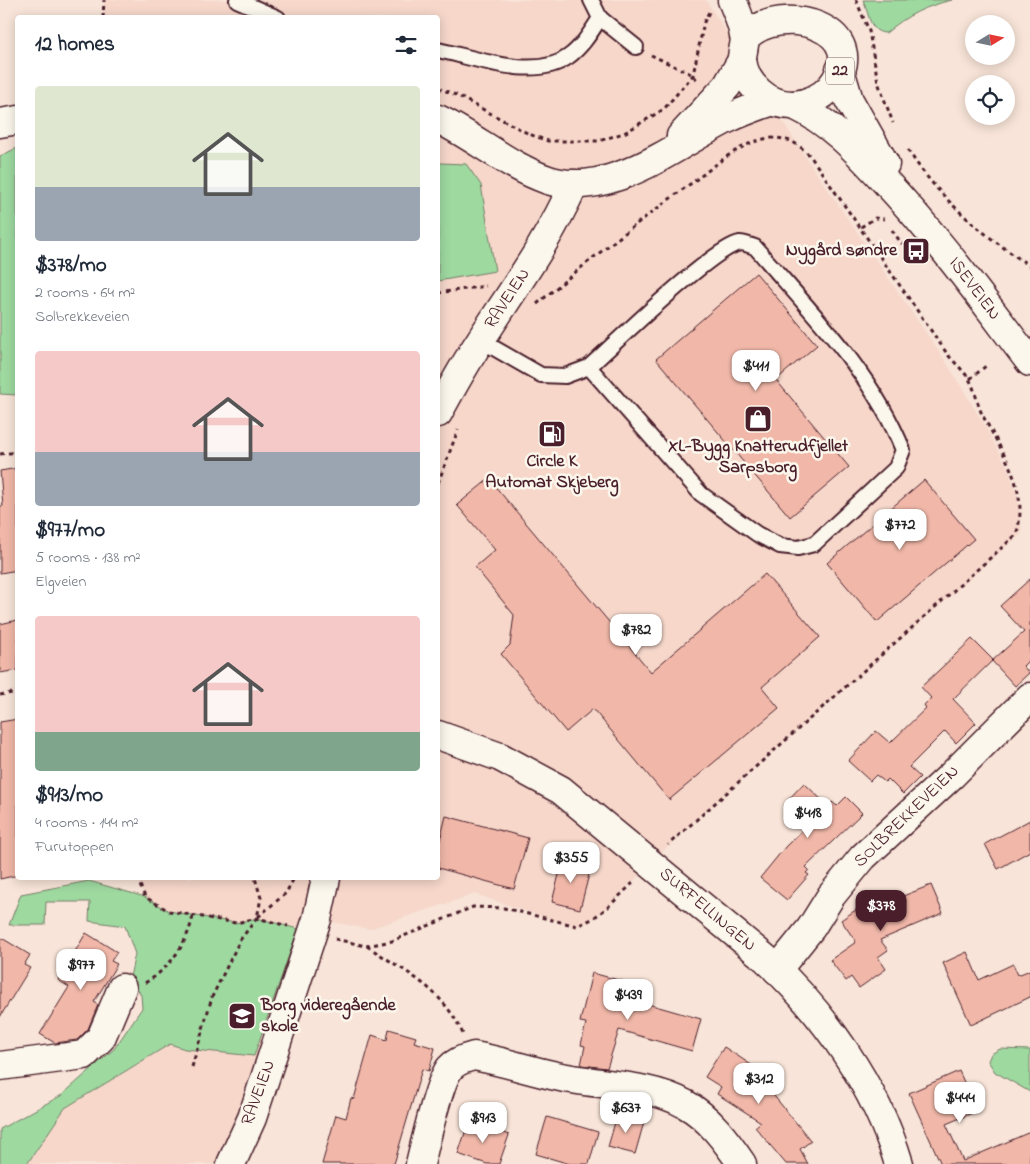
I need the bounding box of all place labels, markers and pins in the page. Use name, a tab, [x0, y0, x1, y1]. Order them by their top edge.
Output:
bus stop icon: Nygård søndre	[901, 236, 931, 266]
place label: Nygård søndre	[786, 238, 898, 265]
pin: $411	[726, 350, 786, 392]
shop icon: XL-Bygg Knatterudfjellet Sarpsborg	[743, 404, 773, 434]
fuel station icon: Circle K Automat Skjeberg	[537, 419, 567, 449]
place label: XL-Bygg Knatterudfjellet Sarpsborg	[668, 434, 849, 482]
place label: Circle K Automat Skjeberg	[485, 449, 619, 497]
pin: $772	[870, 508, 930, 551]
pin: $782	[606, 614, 666, 656]
pin: $418	[778, 796, 838, 839]
pin: $355	[541, 842, 601, 884]
pin: $378	[851, 890, 911, 932]
pin: $977	[51, 948, 111, 991]
pin: $439	[598, 978, 658, 1021]
place label: Borg videregående skole	[260, 993, 397, 1040]
school or university icon: Borg videregående skole	[227, 1001, 257, 1031]
pin: $312	[729, 1062, 789, 1105]
pin: $444	[930, 1082, 990, 1124]
pin: $637	[596, 1092, 656, 1134]
pin: $913	[453, 1102, 513, 1144]

